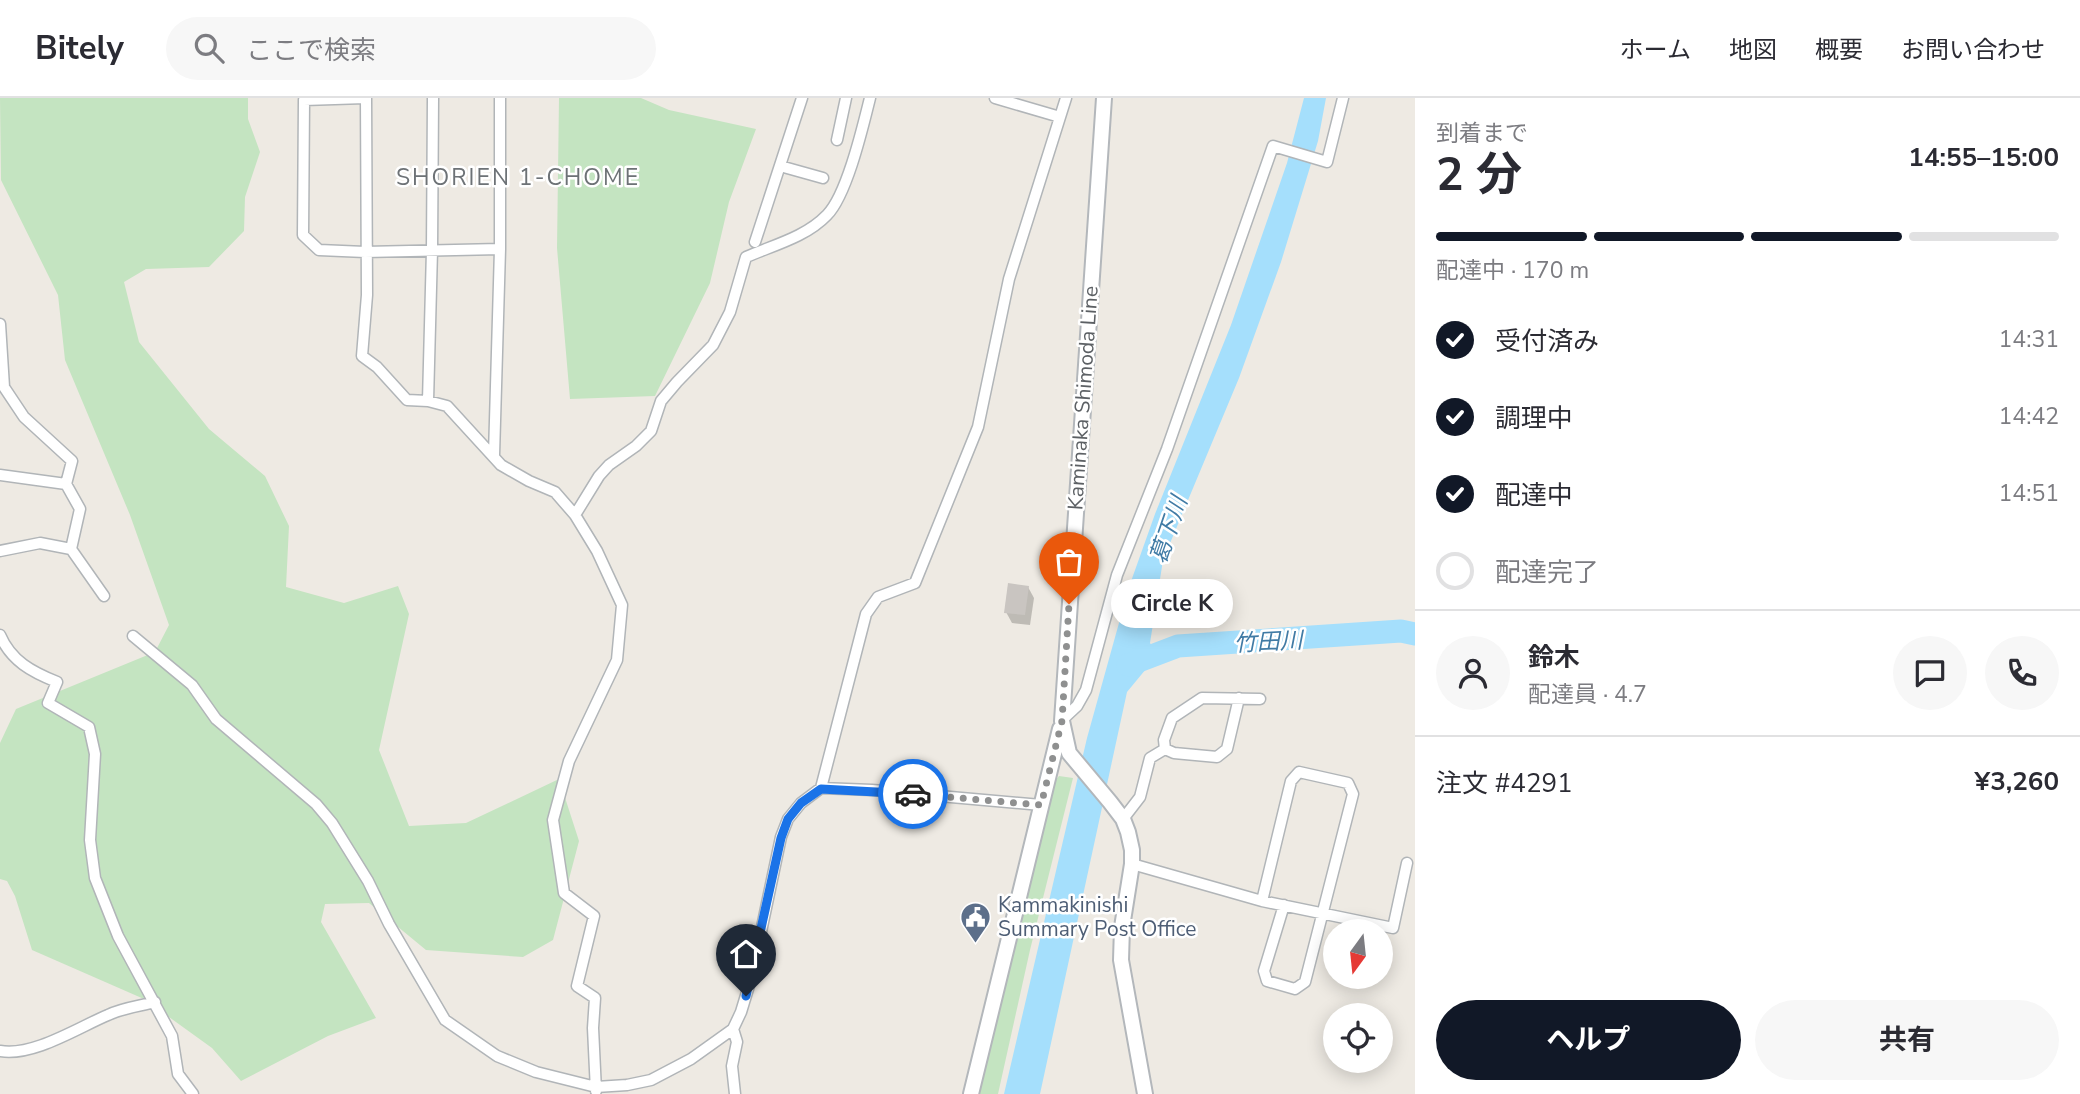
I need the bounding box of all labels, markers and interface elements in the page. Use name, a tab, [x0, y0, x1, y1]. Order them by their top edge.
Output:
search box	[166, 17, 656, 80]
text: Bitely	[35, 26, 124, 71]
icon: search	[190, 29, 228, 67]
text: ここで検索	[246, 33, 376, 68]
text: ホーム	[1620, 34, 1691, 66]
text: 地図	[1729, 34, 1777, 66]
text: 概要	[1815, 34, 1863, 66]
text: お問い合わせ	[1901, 34, 2045, 66]
text: 到着まで	[1436, 118, 1528, 149]
text: 14:55–15:00	[1908, 140, 2059, 175]
text: 2 分	[1436, 143, 1522, 206]
district label: SHORIEN 1-CHOME	[396, 162, 640, 193]
text: 配達中 · 170 m	[1436, 255, 1589, 286]
street label: Kaminaka Shimoda Line	[1061, 285, 1105, 511]
icon: check	[1436, 321, 1474, 359]
text: 受付済み	[1495, 324, 1599, 359]
text: 14:31	[1999, 324, 2059, 355]
icon: check	[1436, 398, 1474, 436]
text: 調理中	[1495, 401, 1573, 436]
text: 14:42	[1999, 401, 2059, 432]
icon: check	[1436, 475, 1474, 513]
text: 配達中	[1495, 478, 1573, 513]
text: 14:51	[1999, 478, 2059, 509]
water label: 葛下川	[1143, 489, 1196, 568]
pin	[1039, 532, 1099, 604]
icon: bag	[1050, 543, 1088, 581]
text: 配達完了	[1495, 555, 1599, 590]
callout: Circle K	[1111, 580, 1234, 628]
text: Circle K	[1131, 588, 1213, 619]
water label: 竹田川	[1233, 625, 1306, 659]
button: person	[1436, 636, 1510, 710]
button: chat	[1893, 636, 1967, 710]
button: phone	[1985, 636, 2059, 710]
text: 鈴木	[1528, 640, 1580, 675]
text: 配達員 · 4.7	[1528, 679, 1647, 710]
courier	[878, 759, 948, 829]
text: ¥3,260	[1975, 764, 2059, 799]
text: 注文 #4291	[1436, 766, 1573, 801]
icon: car	[894, 775, 932, 813]
place label: Kammakinishi Summary Post Office	[998, 891, 1197, 943]
public building icon: Kammakinishi Summary Post Office	[958, 900, 992, 944]
north arrow	[1323, 919, 1393, 989]
map controls	[1323, 919, 1393, 1073]
pin	[716, 924, 776, 996]
icon: home	[727, 935, 765, 973]
button: ヘルプ	[1436, 1000, 1741, 1080]
button: 共有	[1755, 1000, 2059, 1080]
button: locate	[1323, 1003, 1393, 1073]

